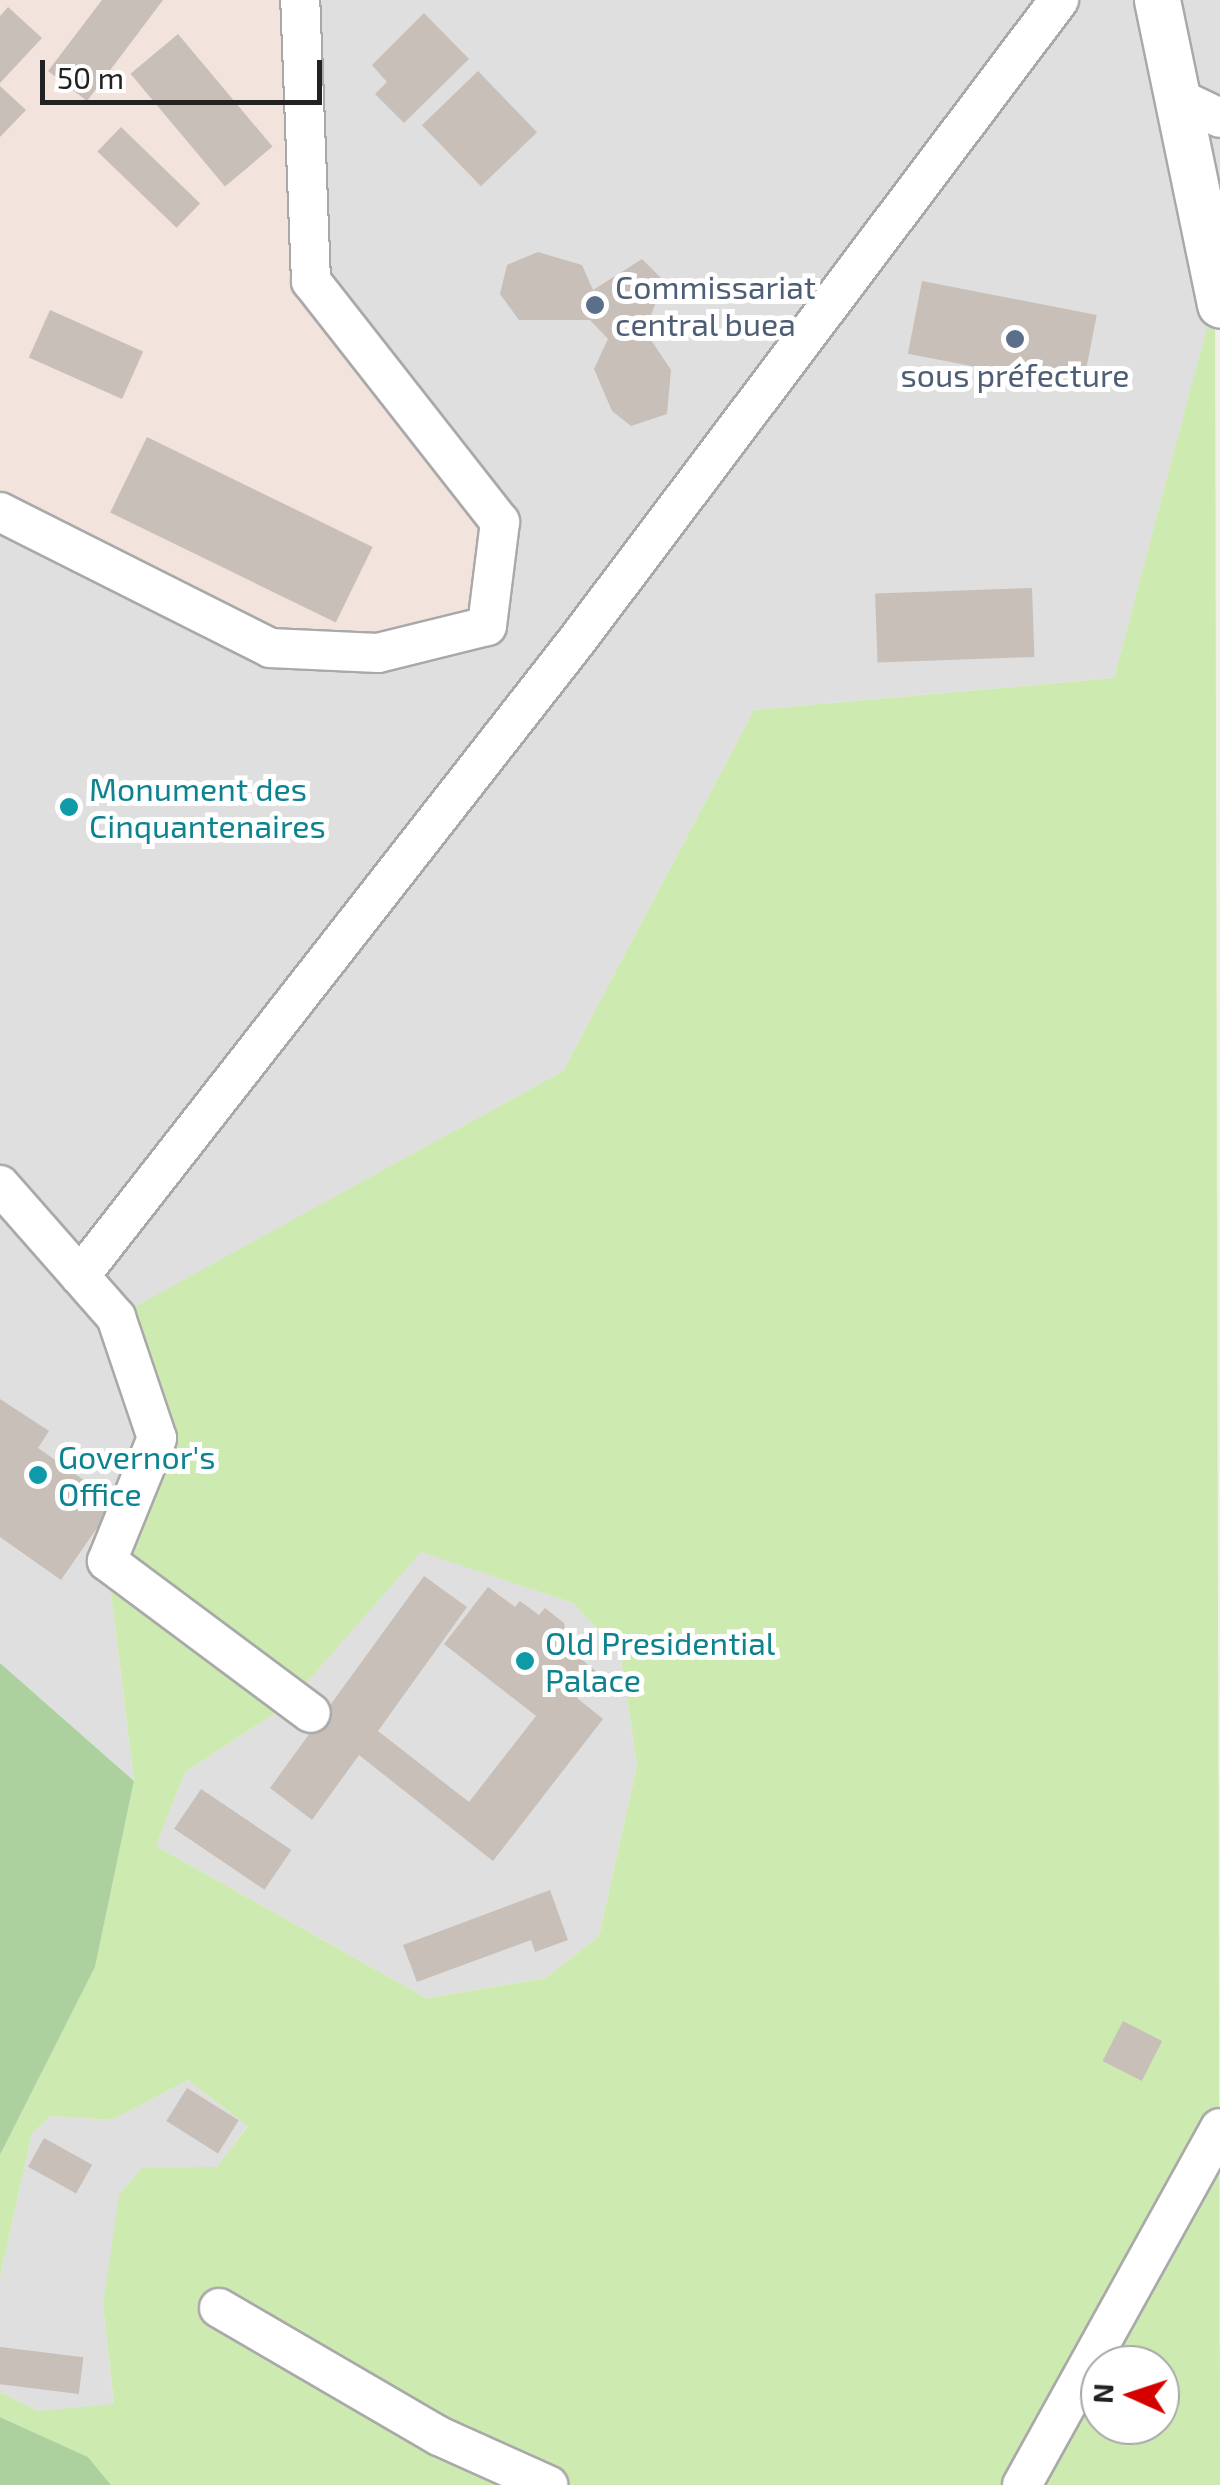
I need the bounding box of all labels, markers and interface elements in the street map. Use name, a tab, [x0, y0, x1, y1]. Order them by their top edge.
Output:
scale bar	[45, 40, 328, 102]
text: 50 m	[57, 59, 124, 95]
place label: Commissariat central buea	[615, 268, 816, 343]
marker: Commissariat central buea	[584, 294, 606, 316]
marker: sous préfecture	[1004, 328, 1026, 350]
place label: sous préfecture	[901, 355, 1129, 393]
place label: Monument des Cinquantenaires	[89, 770, 326, 845]
marker: Monument des Cinquantenaires	[58, 796, 80, 818]
place label: Governor's Office	[58, 1438, 215, 1513]
marker: Governor's Office	[27, 1464, 49, 1486]
place label: Old Presidential Palace	[545, 1624, 775, 1699]
marker: Old Presidential Palace	[514, 1650, 536, 1672]
north arrow	[1080, 2345, 1180, 2445]
text: N	[1085, 2383, 1120, 2405]

